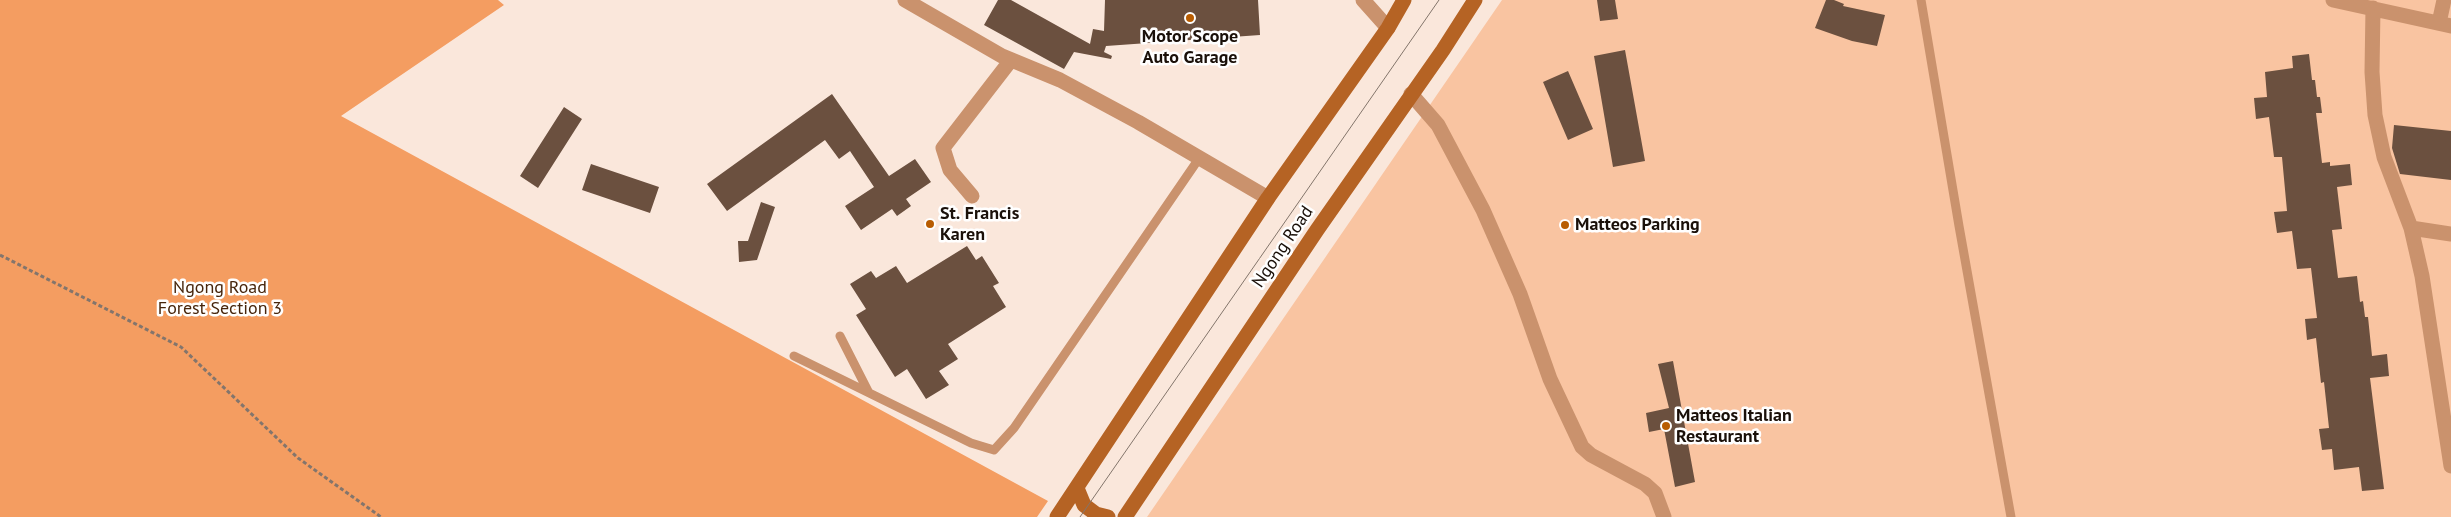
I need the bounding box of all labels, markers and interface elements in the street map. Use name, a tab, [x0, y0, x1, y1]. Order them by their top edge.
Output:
marker: Motor Scope Auto Garage	[1184, 12, 1196, 24]
place label: Motor Scope Auto Garage	[1142, 26, 1238, 68]
street label: Ngong Road	[1248, 202, 1318, 292]
place label: St. Francis Karen	[940, 203, 1019, 245]
place label: Matteos Parking	[1575, 214, 1700, 236]
marker: St. Francis Karen	[924, 218, 936, 230]
marker: Matteos Parking	[1559, 219, 1571, 231]
park label: Ngong Road Forest Section 3	[158, 277, 282, 320]
place label: Matteos Italian Restaurant	[1676, 405, 1792, 448]
marker: Matteos Italian Restaurant	[1660, 420, 1672, 432]

